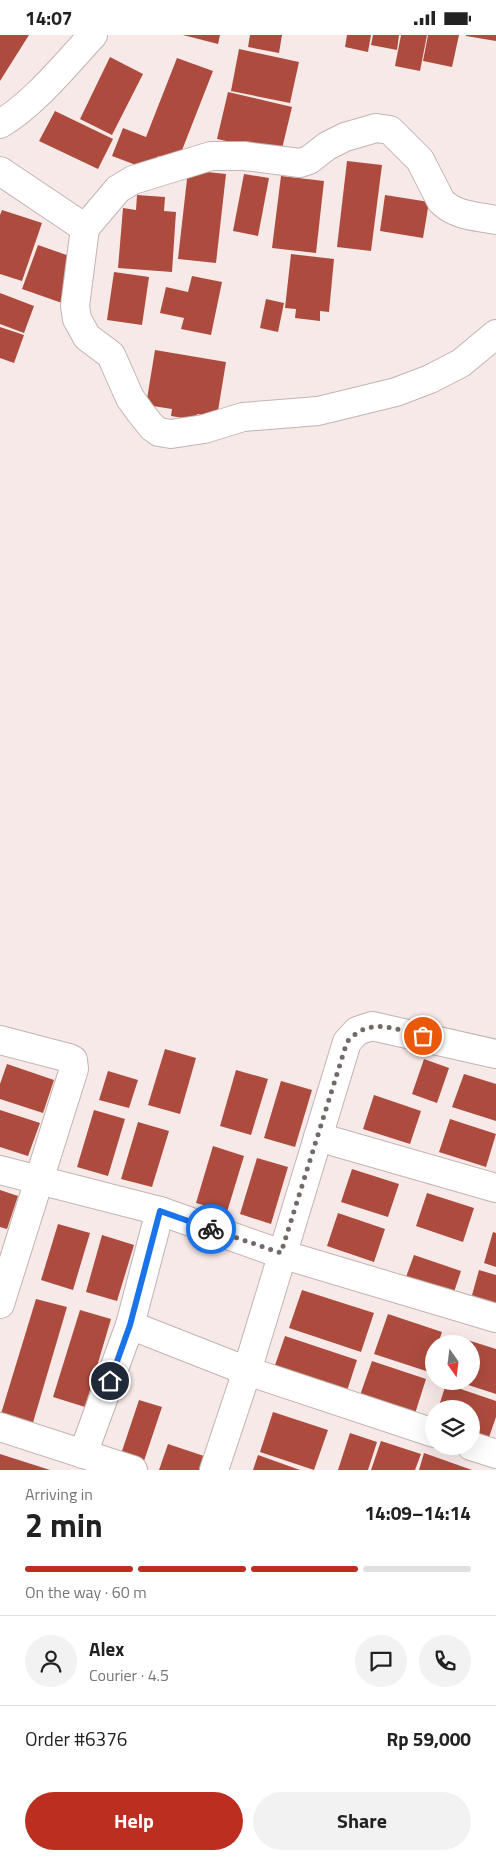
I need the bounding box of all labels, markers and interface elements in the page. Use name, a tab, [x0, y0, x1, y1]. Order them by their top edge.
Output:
text: 14:07	[25, 3, 72, 32]
pin	[402, 1015, 444, 1057]
icon: bag	[409, 1022, 437, 1050]
courier	[186, 1204, 236, 1254]
icon: bike	[197, 1215, 225, 1243]
north arrow	[425, 1335, 480, 1390]
map controls	[425, 1335, 480, 1455]
pin	[89, 1360, 131, 1402]
icon: home	[96, 1367, 124, 1395]
button: layers	[425, 1400, 480, 1455]
text: Arriving in	[25, 1482, 93, 1506]
text: 14:09–14:14	[364, 1498, 471, 1527]
text: 2 min	[25, 1501, 103, 1549]
text: On the way · 60 m	[25, 1580, 147, 1604]
text: Alex	[89, 1634, 124, 1663]
button: person	[25, 1635, 77, 1687]
button: chat	[355, 1635, 407, 1687]
button: phone	[419, 1635, 471, 1687]
text: Courier · 4.5	[89, 1663, 169, 1687]
text: Order #6376	[25, 1724, 127, 1753]
text: Rp 59,000	[387, 1724, 471, 1753]
button: Help	[25, 1792, 243, 1850]
button: Share	[253, 1792, 471, 1850]

